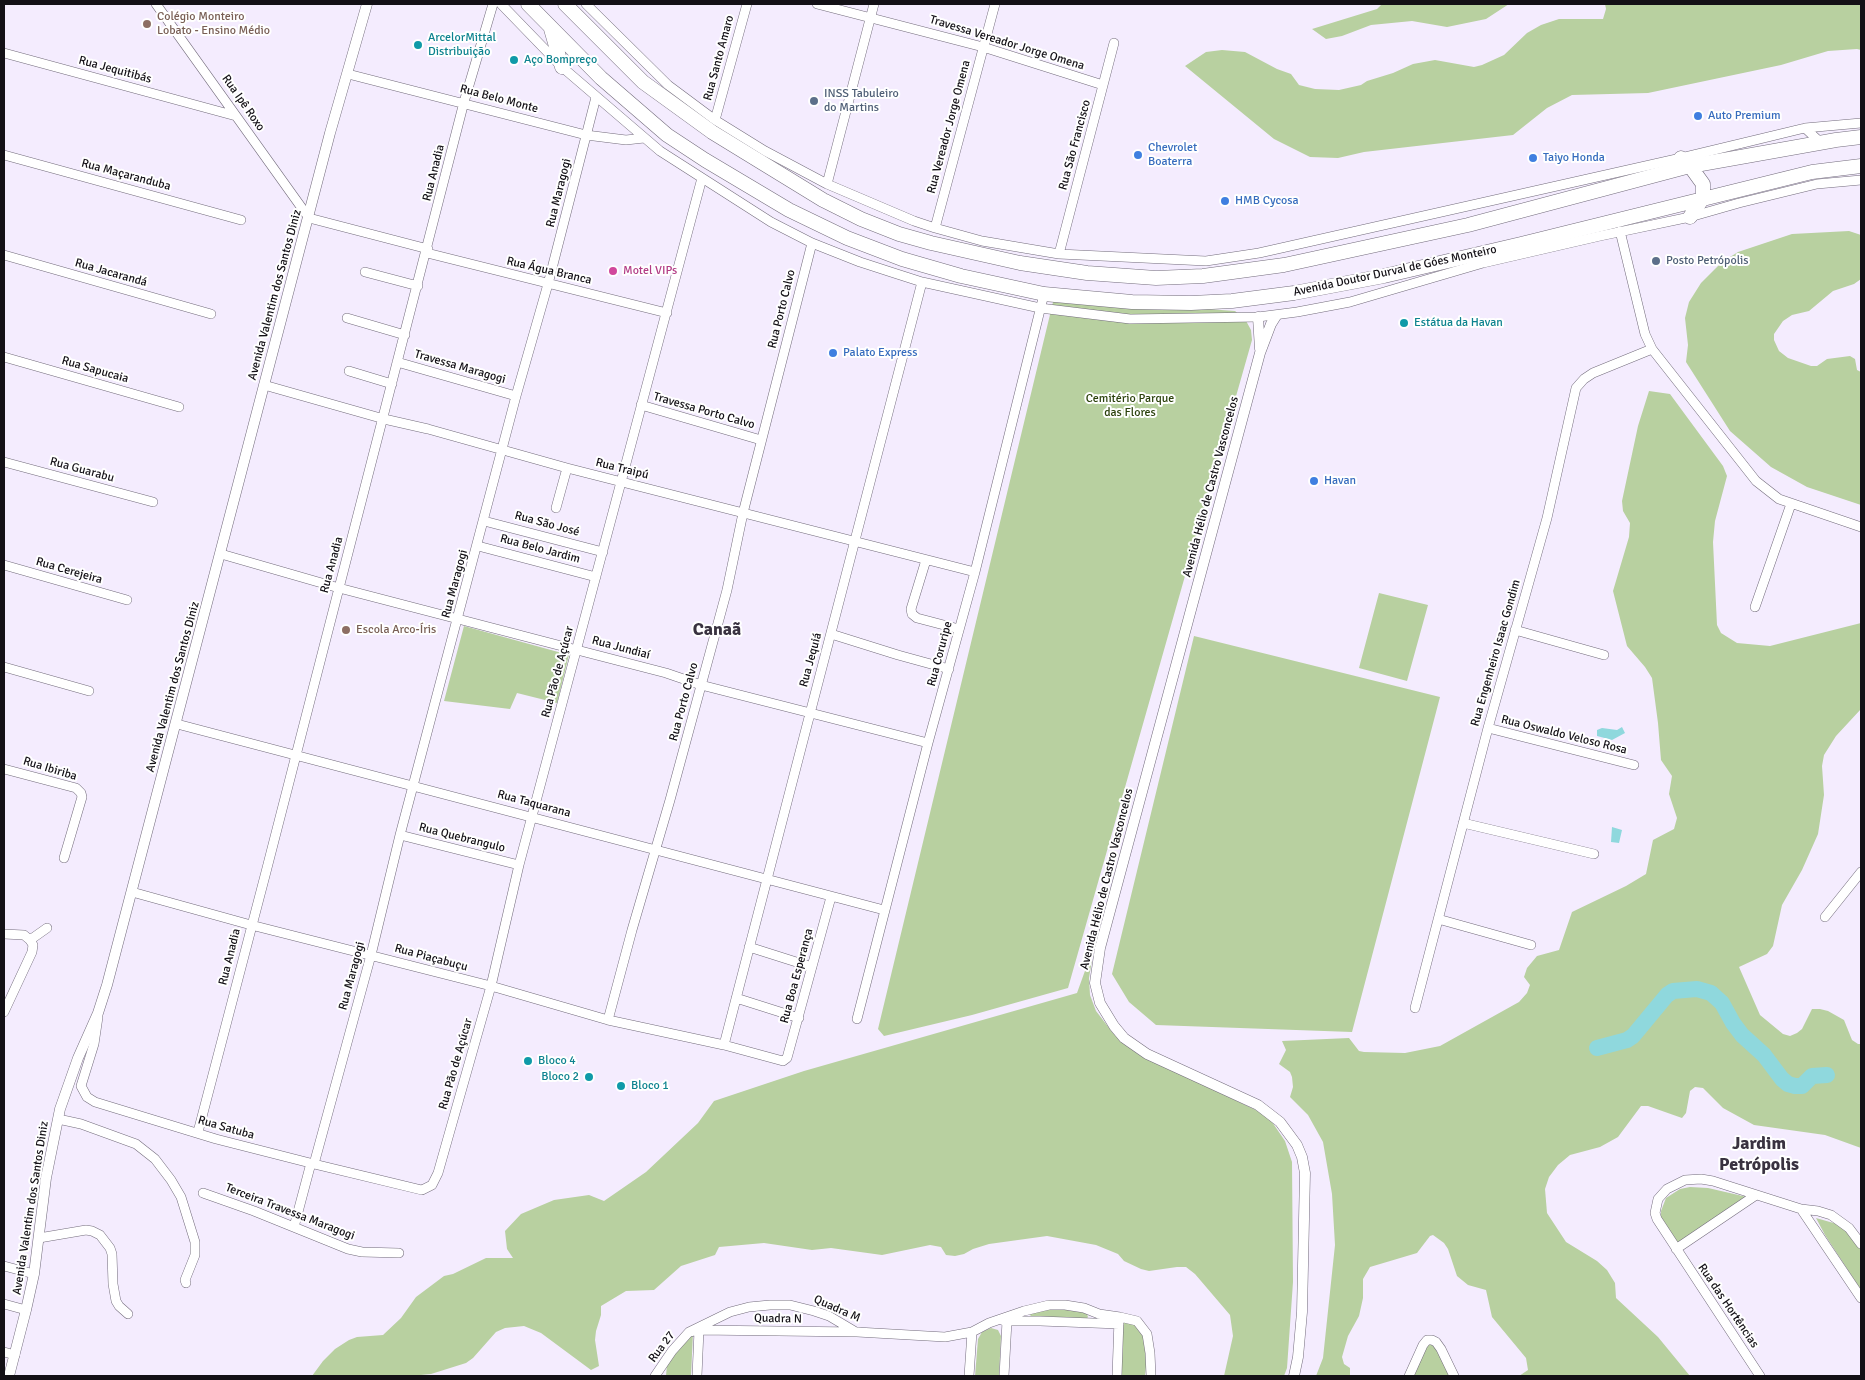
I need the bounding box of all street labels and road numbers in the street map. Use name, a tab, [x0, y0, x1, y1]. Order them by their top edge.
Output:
street label: Travessa Vereador Jorge Omena	[928, 13, 1086, 73]
street label: Rua Santo Amaro	[701, 14, 737, 102]
street label: Rua Jequitibás	[77, 53, 153, 87]
street label: Rua Vereador Jorge Omena	[924, 59, 974, 195]
street label: Rua Ipê Roxo	[218, 72, 268, 134]
street label: Rua Belo Monte	[458, 82, 540, 116]
street label: Rua São Francisco	[1056, 98, 1094, 192]
street label: Rua Anadia	[420, 143, 448, 203]
street label: Rua Maçaranduba	[80, 156, 172, 194]
street label: Rua Maragogi	[543, 157, 575, 229]
street label: Avenida Valentim dos Santos Diniz	[245, 208, 305, 382]
street label: Avenida Doutor Durval de Góes Monteiro	[1292, 242, 1498, 300]
street label: Rua Água Branca	[505, 254, 593, 288]
street label: Rua Jacarandá	[73, 256, 149, 290]
street label: Rua Porto Calvo	[765, 268, 799, 350]
street label: Travessa Maragogi	[413, 347, 507, 387]
street label: Rua Sapucaia	[60, 354, 130, 386]
street label: Travessa Porto Calvo	[652, 390, 756, 432]
street label: Avenida Hélio de Castro Vasconcelos	[1180, 395, 1242, 579]
street label: Rua Guarabu	[48, 455, 116, 485]
street label: Rua Traipú	[594, 455, 650, 483]
street label: Rua São José	[513, 508, 581, 540]
street label: Rua Belo Jardim	[498, 531, 582, 567]
street label: Rua Anadia	[318, 535, 346, 595]
street label: Rua Maragogi	[439, 548, 471, 620]
street label: Rua Cerejeira	[34, 555, 104, 587]
street label: Rua Engenheiro Isaac Gondim	[1468, 578, 1524, 728]
street label: Avenida Valentim dos Santos Diniz	[143, 600, 203, 774]
street label: Rua Coruripe	[924, 620, 956, 688]
street label: Rua Pão de Açúcar	[539, 625, 577, 719]
street label: Rua Jequiá	[797, 631, 825, 689]
street label: Rua Jundiaí	[590, 633, 652, 663]
street label: Rua Porto Calvo	[667, 661, 701, 743]
street label: Rua Oswaldo Veloso Rosa	[1499, 712, 1629, 758]
street label: Rua Ibiriba	[21, 754, 79, 784]
street label: Rua Taquarana	[496, 787, 572, 821]
street label: Avenida Hélio de Castro Vasconcelos	[1077, 787, 1137, 971]
street label: Rua Quebrangulo	[417, 820, 507, 856]
street label: Rua Anadia	[216, 927, 244, 987]
street label: Rua Boa Esperança	[777, 927, 817, 1025]
street label: Rua Maragogi	[336, 940, 368, 1012]
street label: Rua Piaçabuçu	[393, 941, 469, 975]
street label: Rua Pão de Açúcar	[436, 1017, 476, 1111]
street label: Rua Satuba	[196, 1113, 256, 1143]
street label: Avenida Valentim dos Santos Diniz	[10, 1120, 52, 1296]
street label: Terceira Travessa Maragogi	[223, 1181, 357, 1243]
street label: Rua das Hortências	[1694, 1261, 1762, 1351]
street label: Quadra M	[811, 1292, 863, 1326]
street label: Quadra N	[754, 1311, 802, 1327]
street label: Rua 27	[646, 1329, 678, 1365]

